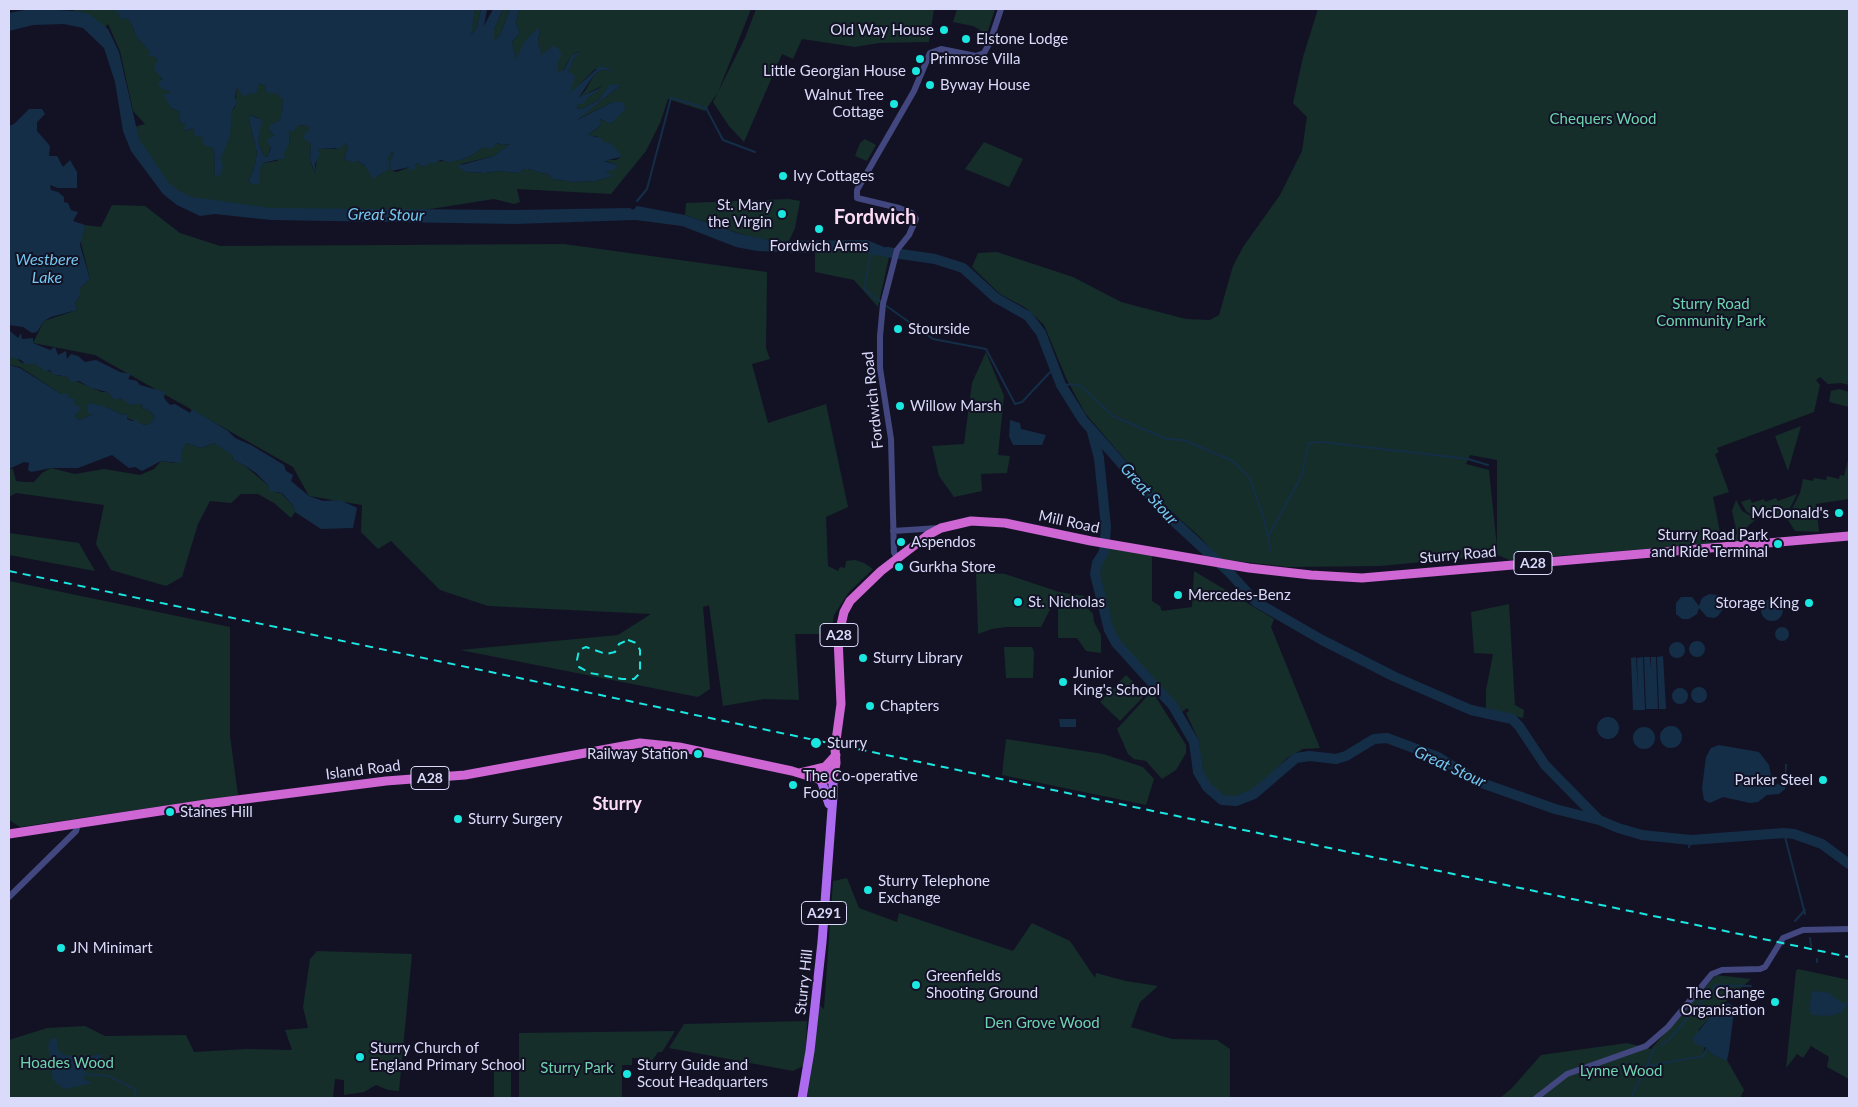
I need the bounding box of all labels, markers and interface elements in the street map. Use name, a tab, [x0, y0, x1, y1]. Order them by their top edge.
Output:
place label: Old Way House	[830, 21, 934, 39]
marker: Old Way House	[938, 24, 950, 36]
place label: Elstone Lodge	[976, 30, 1068, 48]
marker: Elstone Lodge	[960, 33, 972, 45]
place label: Primrose Villa	[930, 50, 1020, 68]
marker: Primrose Villa	[914, 53, 926, 65]
place label: Little Georgian House	[763, 62, 906, 80]
marker: Little Georgian House	[910, 65, 922, 77]
place label: Byway House	[940, 76, 1030, 94]
marker: Byway House	[924, 79, 936, 91]
place label: Walnut Tree Cottage	[804, 86, 884, 121]
marker: Walnut Tree Cottage	[888, 98, 900, 110]
park label: Chequers Wood	[1550, 110, 1656, 128]
place label: Ivy Cottages	[793, 167, 874, 185]
marker: Ivy Cottages	[777, 170, 789, 182]
place label: St. Mary the Virgin	[708, 196, 772, 231]
water label: Great Stour	[347, 205, 425, 225]
district label: Fordwich	[834, 206, 916, 230]
marker: St. Mary the Virgin	[776, 208, 788, 220]
marker: Fordwich Arms	[813, 223, 825, 235]
place label: Fordwich Arms	[769, 237, 869, 255]
water label: Westbere Lake	[15, 250, 79, 288]
park label: Sturry Road Community Park	[1656, 295, 1766, 330]
place label: Stourside	[908, 320, 970, 338]
marker: Stourside	[892, 323, 904, 335]
street label: Fordwich Road	[859, 350, 887, 450]
place label: Willow Marsh	[910, 397, 1002, 415]
marker: Willow Marsh	[894, 400, 906, 412]
water label: Great Stour	[1116, 459, 1182, 529]
place label: McDonald's	[1751, 504, 1829, 522]
street label: Mill Road	[1037, 507, 1101, 537]
marker: McDonald's	[1833, 507, 1845, 519]
place label: Sturry Road Park and Ride Terminal	[1651, 526, 1768, 561]
place label: Aspendos	[911, 533, 976, 551]
marker: Aspendos	[895, 536, 907, 548]
marker: Sturry Road Park and Ride Terminal	[1772, 538, 1784, 550]
street label: Sturry Road	[1419, 543, 1497, 567]
road number: A28	[1514, 552, 1552, 574]
place label: Gurkha Store	[909, 558, 996, 576]
marker: Gurkha Store	[893, 561, 905, 573]
place label: Mercedes-Benz	[1188, 586, 1291, 604]
marker: Mercedes-Benz	[1172, 589, 1184, 601]
place label: St. Nicholas	[1028, 593, 1105, 611]
place label: Storage King	[1715, 594, 1799, 612]
marker: St. Nicholas	[1012, 596, 1024, 608]
marker: Storage King	[1803, 597, 1815, 609]
road number: A28	[820, 624, 858, 646]
place label: Sturry Library	[873, 649, 963, 667]
marker: Sturry Library	[857, 652, 869, 664]
place label: Junior King's School	[1073, 664, 1160, 699]
marker: Junior King's School	[1057, 676, 1069, 688]
place label: Chapters	[880, 697, 939, 715]
marker: Chapters	[864, 700, 876, 712]
place label: Sturry	[827, 734, 867, 752]
marker: Sturry	[809, 736, 823, 750]
water label: Great Stour	[1411, 742, 1489, 792]
place label: Railway Station	[587, 745, 688, 763]
marker: Railway Station	[692, 748, 704, 760]
street label: Island Road	[325, 756, 401, 784]
road number: A28	[411, 766, 449, 790]
place label: The Co-operative Food	[803, 767, 918, 802]
place label: Parker Steel	[1734, 771, 1813, 789]
marker: Parker Steel	[1817, 774, 1829, 786]
marker: The Co-operative Food	[787, 779, 799, 791]
district label: Sturry	[592, 793, 642, 815]
place label: Staines Hill	[180, 803, 253, 821]
marker: Staines Hill	[164, 806, 176, 818]
place label: Sturry Surgery	[468, 810, 562, 828]
marker: Sturry Surgery	[452, 813, 464, 825]
place label: Sturry Telephone Exchange	[878, 872, 990, 907]
marker: Sturry Telephone Exchange	[862, 884, 874, 896]
road number: A291	[802, 901, 846, 924]
place label: JN Minimart	[71, 939, 153, 957]
marker: JN Minimart	[55, 942, 67, 954]
street label: Sturry Hill	[792, 948, 816, 1016]
place label: Greenfields Shooting Ground	[926, 967, 1038, 1002]
marker: Greenfields Shooting Ground	[910, 979, 922, 991]
place label: The Change Organisation	[1681, 984, 1765, 1019]
marker: The Change Organisation	[1769, 996, 1781, 1008]
park label: Den Grove Wood	[984, 1014, 1100, 1032]
place label: Sturry Church of England Primary School	[370, 1039, 525, 1074]
marker: Sturry Church of England Primary School	[354, 1051, 366, 1063]
park label: Hoades Wood	[20, 1054, 114, 1072]
place label: Sturry Guide and Scout Headquarters	[637, 1056, 768, 1091]
park label: Sturry Park	[540, 1059, 614, 1077]
park label: Lynne Wood	[1580, 1062, 1662, 1080]
marker: Sturry Guide and Scout Headquarters	[621, 1068, 633, 1080]

